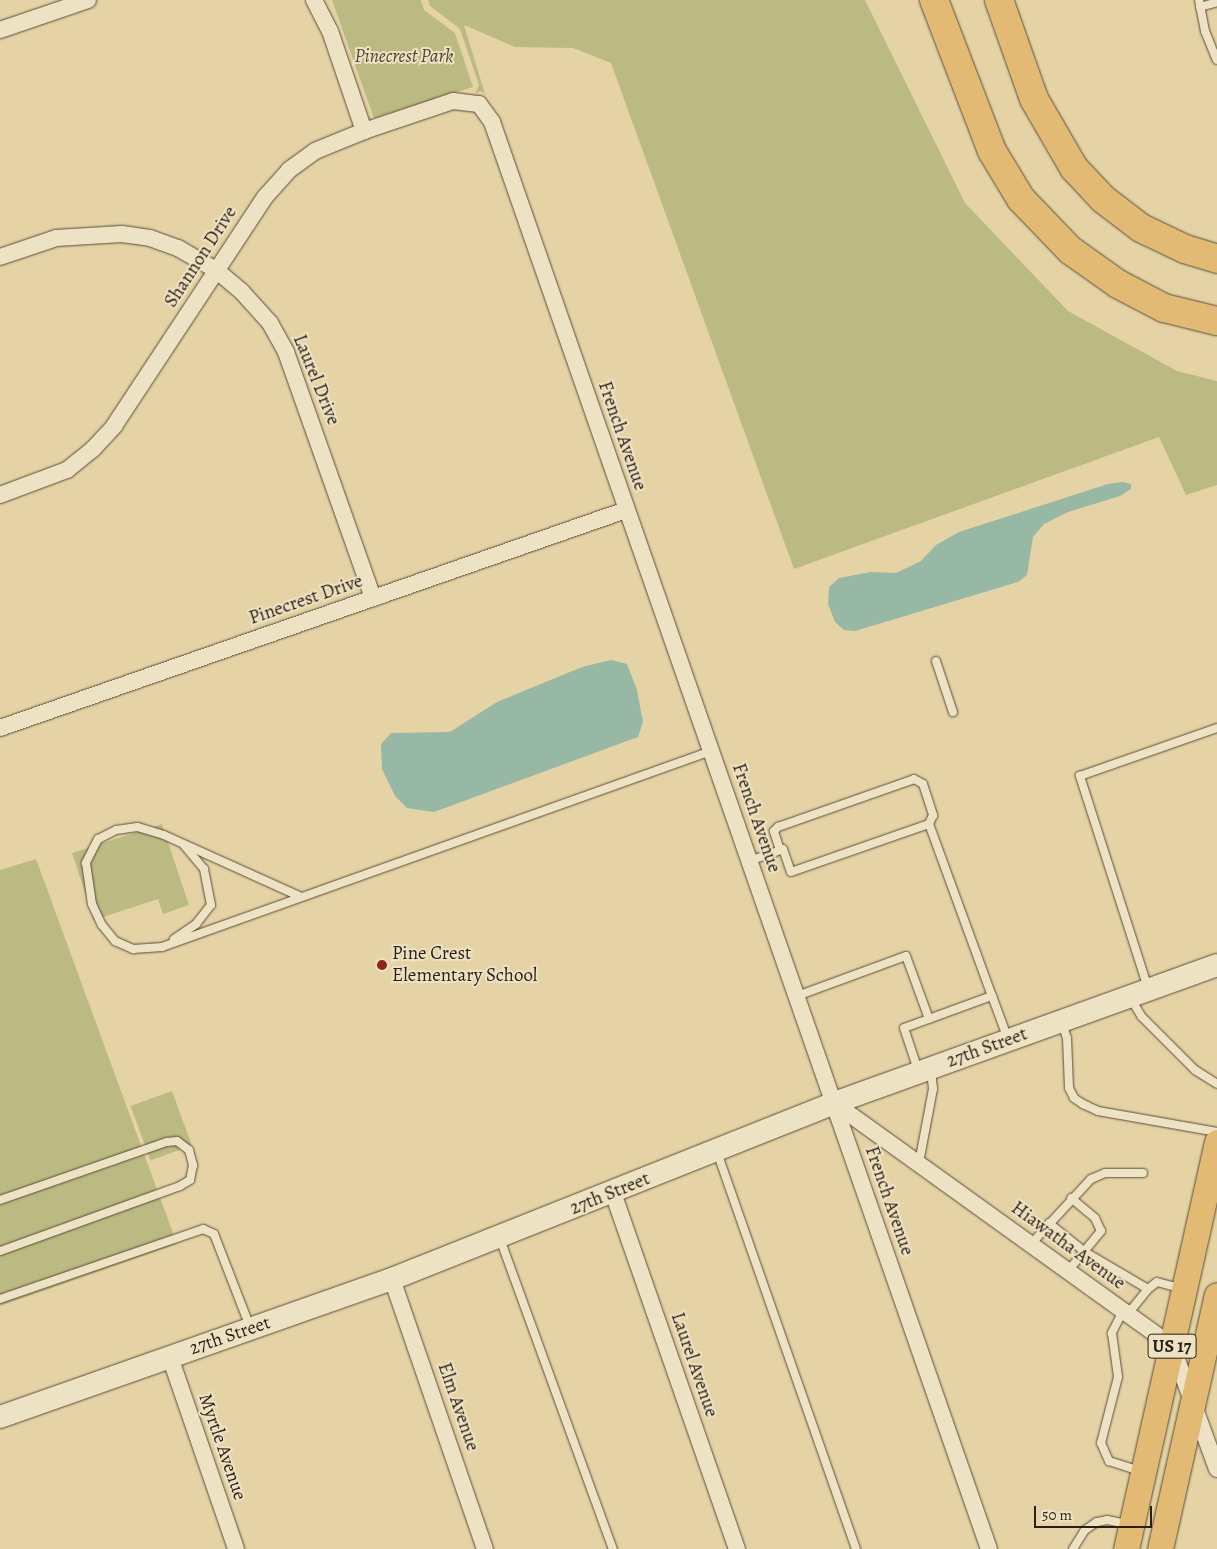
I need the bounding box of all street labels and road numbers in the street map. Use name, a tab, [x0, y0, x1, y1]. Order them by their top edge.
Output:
street label: Shannon Drive	[160, 202, 242, 312]
street label: Laurel Drive	[288, 331, 344, 429]
street label: French Avenue	[593, 378, 651, 494]
street label: Pinecrest Drive	[246, 570, 366, 630]
street label: French Avenue	[727, 760, 785, 876]
street label: 27th Street	[944, 1023, 1030, 1073]
street label: French Avenue	[860, 1143, 918, 1259]
street label: 27th Street	[567, 1168, 653, 1220]
street label: Hiawatha Avenue	[1006, 1197, 1130, 1295]
street label: Laurel Avenue	[665, 1310, 723, 1420]
street label: 27th Street	[187, 1312, 273, 1360]
road number: US 17	[1147, 1330, 1197, 1362]
street label: Elm Avenue	[432, 1360, 484, 1454]
street label: Myrtle Avenue	[193, 1391, 251, 1503]

